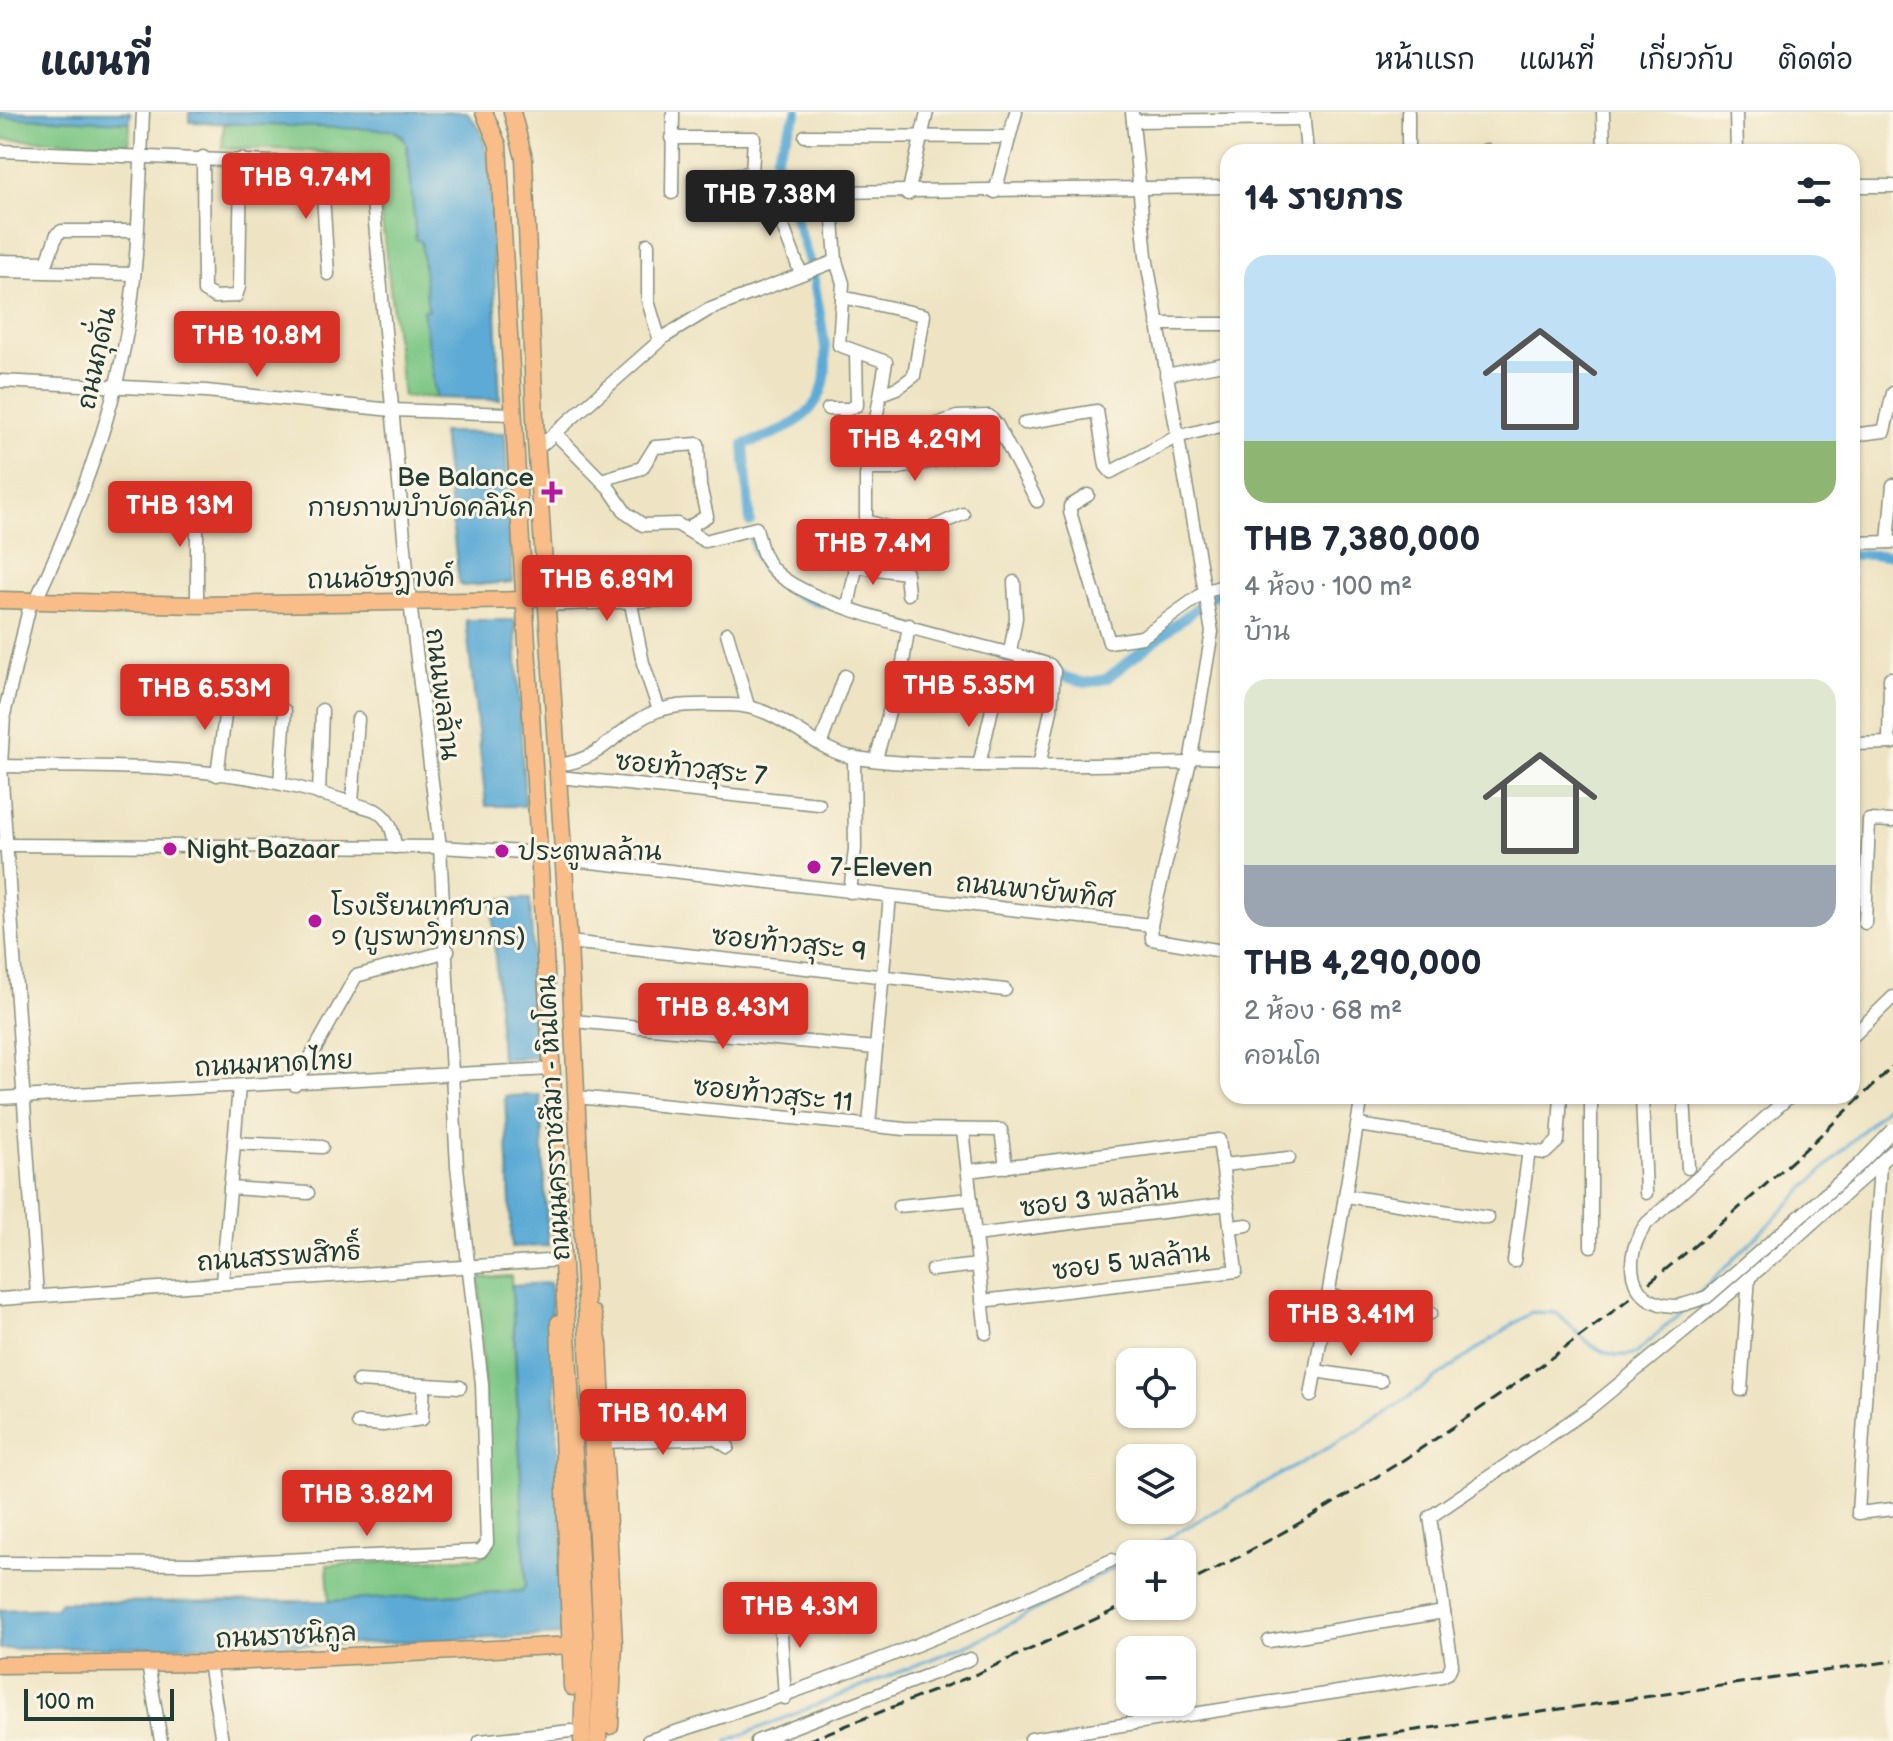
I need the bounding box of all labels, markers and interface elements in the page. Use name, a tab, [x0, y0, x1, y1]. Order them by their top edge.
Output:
text: แผนที่	[40, 40, 151, 85]
text: หน้าแรก	[1375, 44, 1475, 77]
text: แผนที่	[1519, 44, 1595, 77]
text: เกี่ยวกับ	[1639, 44, 1734, 77]
text: ติดต่อ	[1778, 44, 1853, 77]
pin: THB 9.74M	[214, 153, 398, 221]
text: THB 9.74M	[240, 163, 372, 194]
pin: THB 7.38M	[678, 170, 862, 238]
icon: filters	[1792, 170, 1836, 214]
text: 14 รายการ	[1244, 178, 1404, 219]
text: THB 7.38M	[704, 180, 836, 211]
street label: ถนนกุดั่น	[63, 302, 125, 413]
icon: home	[1468, 307, 1612, 451]
pin: THB 10.8M	[165, 311, 349, 379]
text: THB 10.8M	[192, 321, 322, 352]
pin: THB 4.29M	[823, 415, 1007, 483]
text: THB 4.29M	[848, 425, 982, 456]
place label: Be Balance กายภาพบำบัดคลินิก	[308, 463, 534, 524]
pin: THB 13M	[106, 481, 254, 549]
marker: Be Balance กายภาพบำบัดคลินิก	[541, 481, 563, 503]
text: THB 13M	[126, 491, 234, 522]
pin: THB 7.4M	[790, 519, 956, 587]
text: THB 7,380,000	[1244, 519, 1481, 560]
text: THB 7.4M	[814, 529, 932, 560]
pin: THB 6.89M	[515, 555, 699, 623]
street label: ถนนอัษฎางค์	[307, 561, 455, 596]
text: THB 6.89M	[540, 565, 674, 596]
text: 4 ห้อง · 100 m²	[1244, 572, 1412, 603]
text: บ้าน	[1244, 617, 1290, 648]
street label: ถนนพลล้าน	[418, 626, 467, 762]
pin: THB 5.35M	[877, 661, 1061, 729]
pin: THB 6.53M	[113, 664, 297, 732]
text: THB 5.35M	[903, 671, 1035, 702]
text: THB 6.53M	[138, 674, 272, 705]
icon: home	[1468, 731, 1612, 875]
street label: ซอยท้าวสุระ 7	[613, 744, 769, 795]
place label: Night Bazaar	[186, 835, 340, 866]
place label: ประตูพลล้าน	[518, 835, 662, 870]
marker: Night Bazaar	[161, 840, 179, 858]
marker: ประตูพลล้าน	[493, 842, 511, 860]
place label: 7-Eleven	[830, 853, 933, 884]
marker: 7-Eleven	[805, 858, 823, 876]
street label: ถนนพายัพทิศ	[954, 867, 1117, 915]
place label: โรงเรียนเทศบาล ๑ (บูรพาวิทยากร)	[331, 890, 526, 955]
marker: โรงเรียนเทศบาล ๑ (บูรพาวิทยากร)	[306, 912, 324, 930]
street label: ซอยท้าวสุระ 9	[710, 919, 868, 970]
text: THB 4,290,000	[1244, 943, 1482, 984]
street label: ถนนนครราชสีมา - หินโคน	[530, 974, 577, 1262]
pin: THB 8.43M	[631, 983, 815, 1051]
text: THB 8.43M	[656, 993, 790, 1024]
text: 2 ห้อง · 68 m²	[1244, 996, 1402, 1027]
text: คอนโด	[1244, 1041, 1321, 1072]
street label: ถนนมหาดไทย	[194, 1043, 354, 1084]
street label: ซอยท้าวสุระ 11	[691, 1070, 854, 1121]
street label: ซอย 3 พลล้าน	[1018, 1172, 1180, 1225]
street label: ถนนสรรพสิทธิ์	[195, 1228, 362, 1279]
street label: ซอย 5 พลล้าน	[1050, 1235, 1212, 1288]
pin: THB 3.41M	[1259, 1290, 1443, 1358]
text: THB 3.41M	[1287, 1300, 1415, 1331]
map controls	[1116, 1348, 1196, 1716]
button: locate	[1116, 1348, 1196, 1428]
pin: THB 10.4M	[571, 1389, 755, 1457]
text: THB 10.4M	[598, 1399, 728, 1430]
button: layers	[1116, 1444, 1196, 1524]
pin: THB 3.82M	[275, 1470, 459, 1538]
text: THB 3.82M	[300, 1480, 434, 1511]
button: +	[1116, 1540, 1196, 1620]
pin: THB 4.3M	[717, 1582, 883, 1650]
text: THB 4.3M	[741, 1592, 859, 1623]
street label: ถนนราชนิกูล	[215, 1616, 357, 1658]
button: −	[1116, 1636, 1196, 1716]
scale bar	[24, 1685, 174, 1721]
text: 100 m	[36, 1689, 95, 1716]

